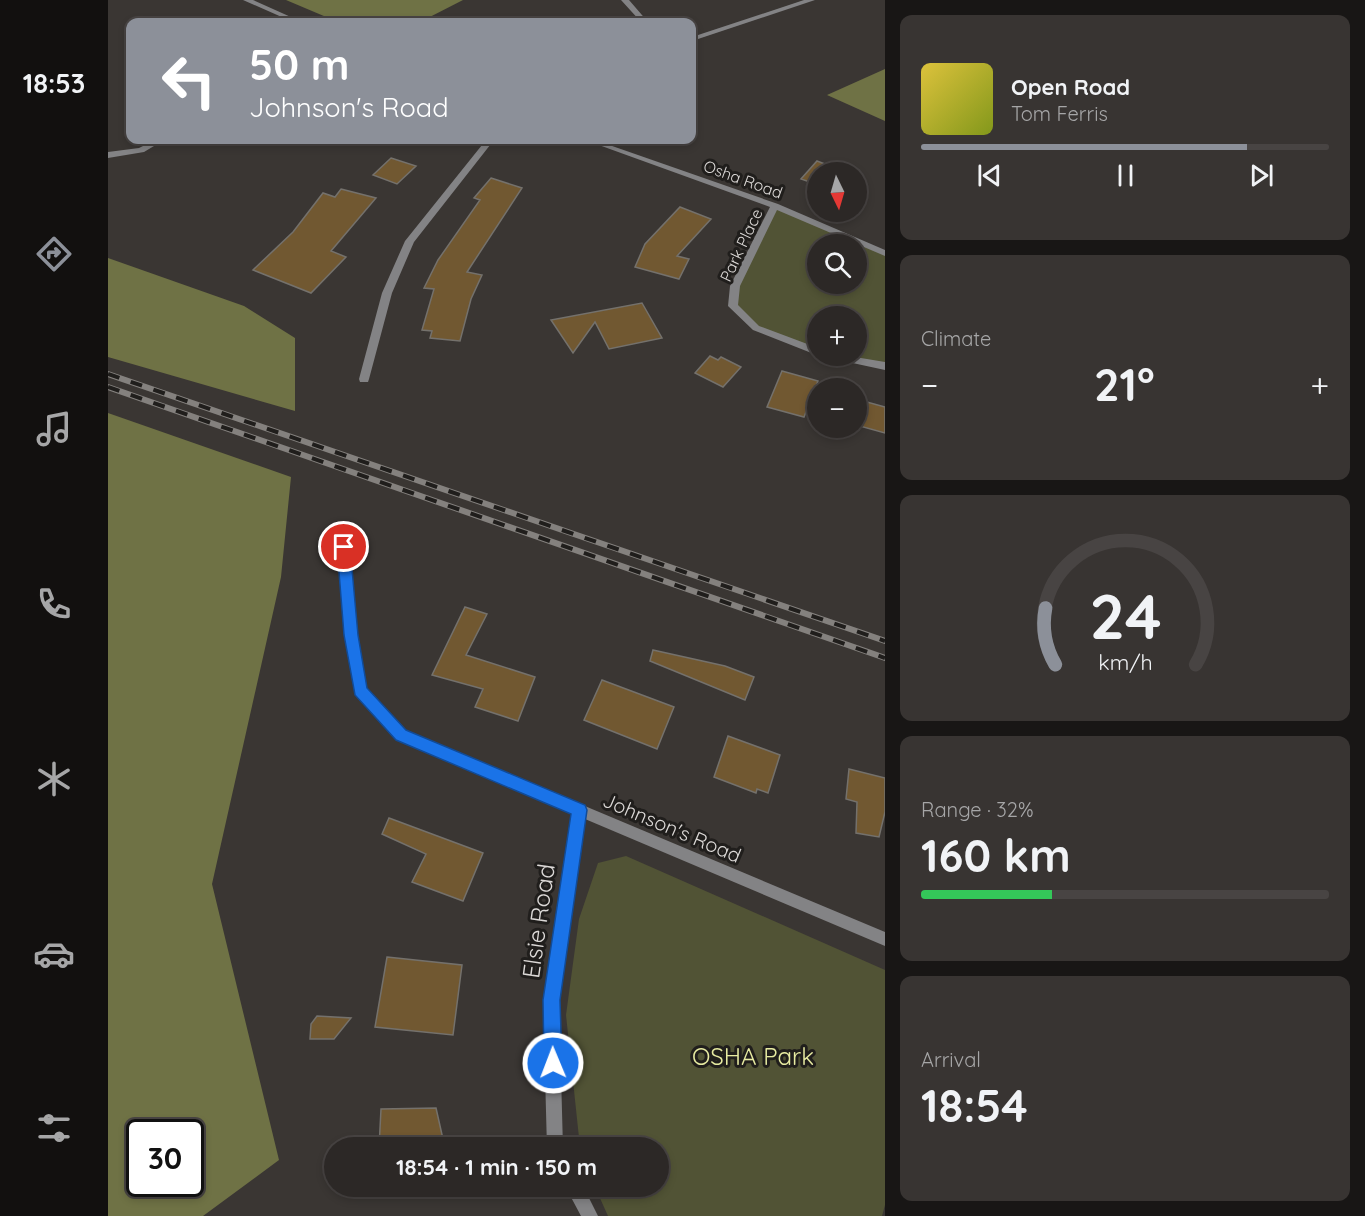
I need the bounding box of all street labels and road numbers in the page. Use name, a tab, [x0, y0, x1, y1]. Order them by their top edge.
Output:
street label: Osha Road	[701, 155, 785, 203]
street label: Park Place	[715, 205, 767, 285]
street label: Johnson's Road	[599, 787, 745, 868]
street label: Elsie Road	[515, 862, 561, 980]

